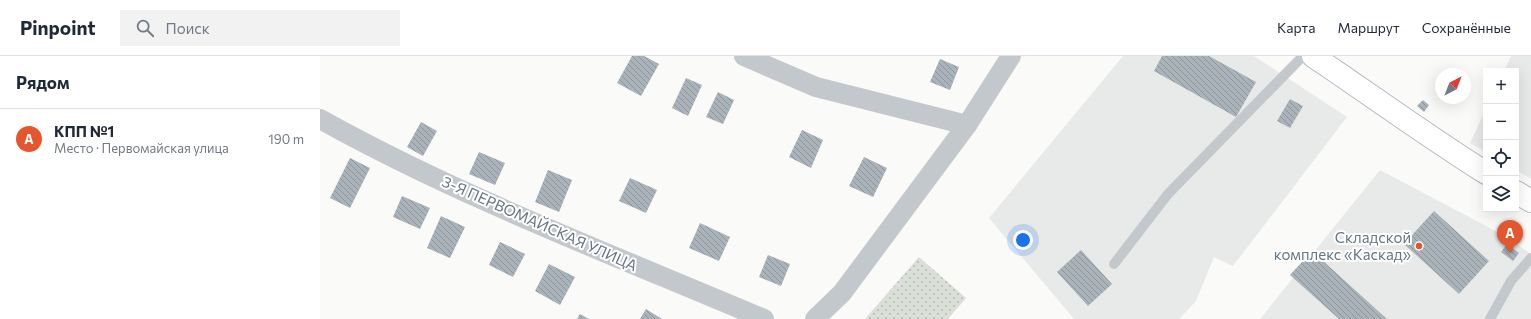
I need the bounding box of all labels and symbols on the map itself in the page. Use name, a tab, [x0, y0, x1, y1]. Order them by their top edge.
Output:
north arrow	[1435, 68, 1471, 104]
street label: 3-Я ПЕРВОМАЙСКАЯ УЛИЦА	[440, 172, 640, 274]
pin: A	[1497, 220, 1523, 253]
place label: Складской комплекс «Каскад»	[1274, 228, 1411, 263]
your location	[1013, 230, 1033, 250]
marker: Складской комплекс «Каскад»	[1414, 241, 1424, 251]

